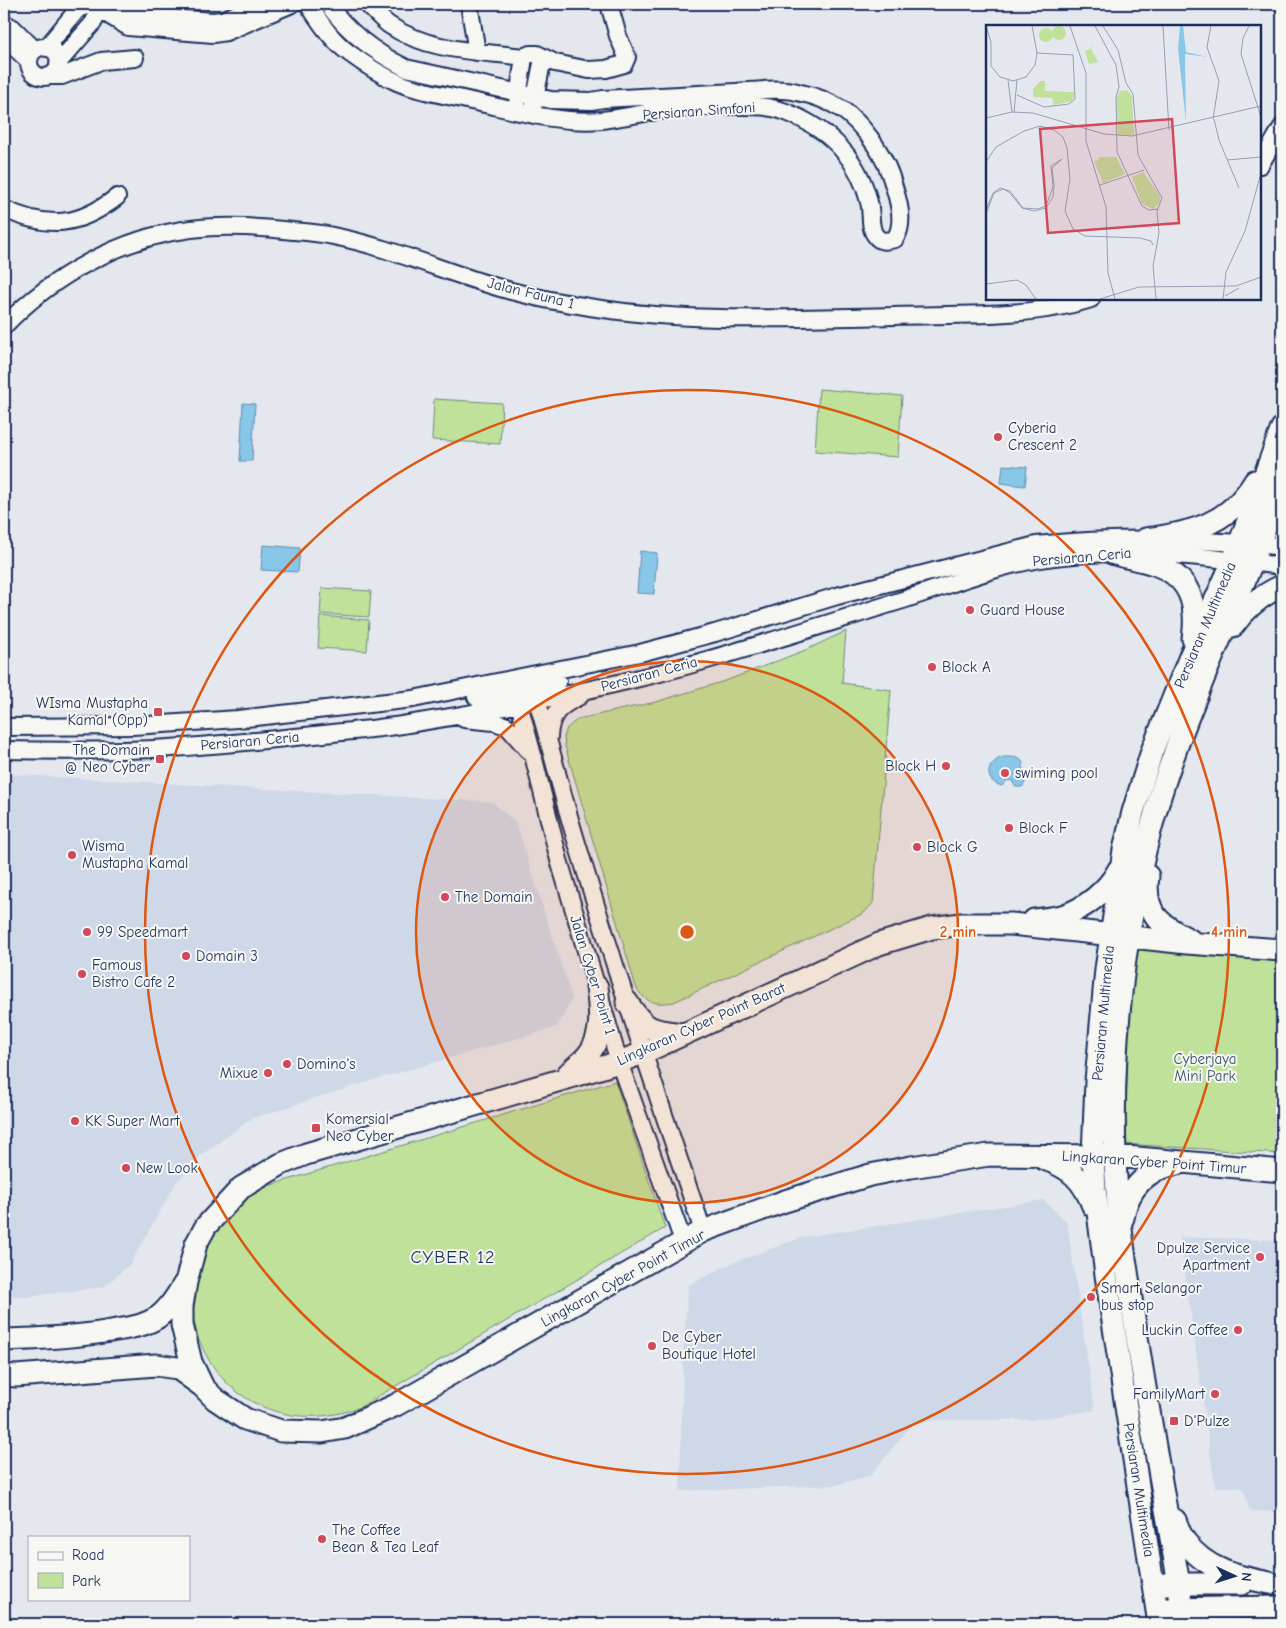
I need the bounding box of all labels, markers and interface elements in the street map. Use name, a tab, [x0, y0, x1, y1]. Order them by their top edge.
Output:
inset map	[986, 25, 1261, 300]
street label: Persiaran Simfoni	[642, 98, 756, 124]
street label: Jalan Fauna 1	[486, 273, 576, 313]
place label: Cyberia Crescent 2	[1008, 419, 1077, 454]
marker: Cyberia Crescent 2	[992, 431, 1004, 443]
street label: Persiaran Ceria	[1032, 544, 1132, 570]
street label: Persiaran Multimedia	[1170, 559, 1240, 691]
place label: Guard House	[980, 601, 1065, 619]
marker: Guard House	[964, 604, 976, 616]
street label: Persiaran Ceria	[599, 652, 699, 696]
place label: Block A	[942, 658, 991, 676]
marker: Block A	[926, 661, 938, 673]
place label: WIsma Mustapha Kamal (Opp)	[36, 694, 148, 729]
marker: WIsma Mustapha Kamal (Opp)	[152, 706, 164, 718]
street label: Persiaran Ceria	[200, 728, 300, 754]
place label: The Domain @ Neo Cyber	[65, 741, 150, 776]
marker: The Domain @ Neo Cyber	[154, 753, 166, 765]
place label: Block H	[885, 757, 936, 775]
marker: Block H	[940, 760, 952, 772]
place label: swiming pool	[1015, 764, 1098, 782]
marker: swiming pool	[999, 767, 1011, 779]
place label: Block F	[1019, 819, 1068, 837]
marker: Block F	[1003, 822, 1015, 834]
place label: Wisma Mustapha Kamal	[82, 837, 188, 872]
place label: Block G	[927, 838, 978, 856]
marker: Block G	[911, 841, 923, 853]
marker: Wisma Mustapha Kamal	[66, 849, 78, 861]
place label: The Domain	[455, 888, 533, 906]
marker: The Domain	[439, 891, 451, 903]
street label: Jalan Cyber Point 1	[566, 913, 620, 1037]
place label: 99 Speedmart	[97, 923, 188, 941]
centre of rings	[678, 923, 696, 941]
text: 2 min	[940, 923, 976, 941]
text: 4 min	[1211, 923, 1247, 941]
marker: 99 Speedmart	[81, 926, 93, 938]
street label: Persiaran Multimedia	[1088, 945, 1118, 1081]
place label: Domain 3	[196, 947, 258, 965]
marker: Domain 3	[180, 950, 192, 962]
place label: Famous Bistro Cafe 2	[92, 956, 175, 991]
marker: Famous Bistro Cafe 2	[76, 968, 88, 980]
street label: Lingkaran Cyber Point Barat	[614, 978, 789, 1069]
park label: Cyberjaya Mini Park	[1174, 1050, 1236, 1085]
place label: Domino's	[297, 1055, 356, 1073]
marker: Domino's	[281, 1058, 293, 1070]
place label: Mixue	[220, 1064, 258, 1082]
marker: Mixue	[262, 1067, 274, 1079]
place label: Komersial Neo Cyber	[326, 1110, 394, 1145]
place label: KK Super Mart	[85, 1112, 180, 1130]
marker: KK Super Mart	[69, 1115, 81, 1127]
marker: Komersial Neo Cyber	[310, 1122, 322, 1134]
street label: Lingkaran Cyber Point Timur	[1061, 1147, 1247, 1177]
place label: New Look	[136, 1159, 198, 1177]
marker: New Look	[120, 1162, 132, 1174]
street label: Lingkaran Cyber Point Timur	[538, 1225, 708, 1331]
place label: Dpulze Service Apartment	[1157, 1239, 1251, 1274]
district label: CYBER 12	[410, 1247, 496, 1268]
marker: Dpulze Service Apartment	[1254, 1251, 1266, 1263]
place label: Smart Selangor bus stop	[1101, 1279, 1202, 1314]
marker: Smart Selangor bus stop	[1085, 1291, 1097, 1303]
place label: Luckin Coffee	[1142, 1321, 1228, 1339]
marker: Luckin Coffee	[1232, 1324, 1244, 1336]
place label: De Cyber Boutique Hotel	[662, 1328, 756, 1363]
marker: De Cyber Boutique Hotel	[646, 1340, 658, 1352]
place label: FamilyMart	[1133, 1385, 1206, 1403]
marker: FamilyMart	[1209, 1388, 1221, 1400]
place label: D'Pulze	[1184, 1412, 1230, 1430]
marker: D'Pulze	[1168, 1415, 1180, 1427]
street label: Persiaran Multimedia	[1120, 1422, 1158, 1558]
place label: The Coffee Bean & Tea Leaf	[332, 1521, 439, 1556]
marker: The Coffee Bean & Tea Leaf	[316, 1533, 328, 1545]
legend	[28, 1536, 190, 1600]
text: Road	[72, 1546, 104, 1564]
north arrow	[1208, 1550, 1258, 1600]
text: Park	[72, 1572, 101, 1590]
text: N	[1238, 1572, 1255, 1582]

